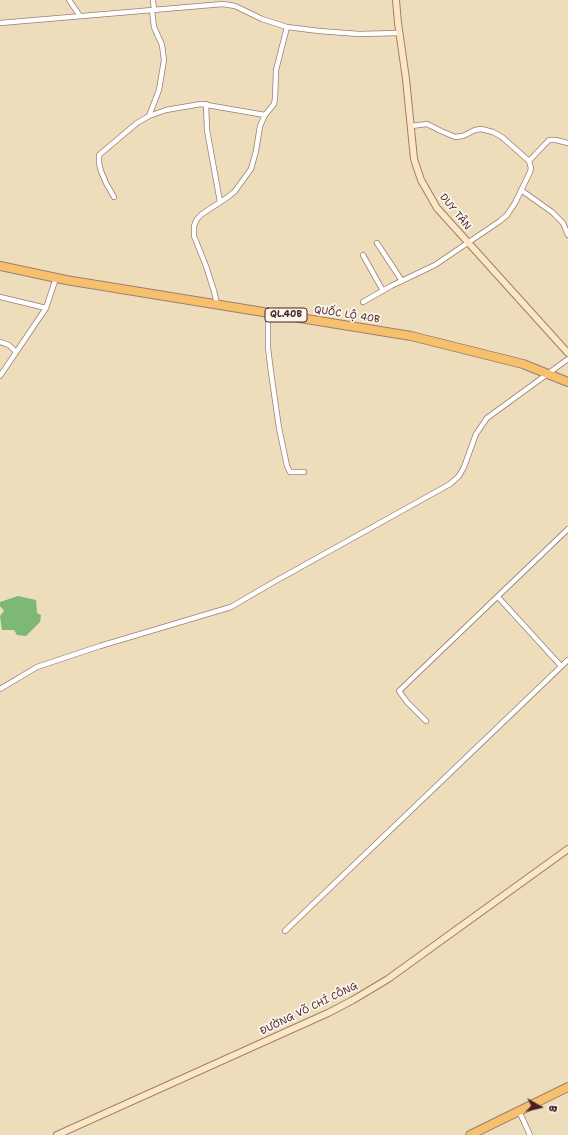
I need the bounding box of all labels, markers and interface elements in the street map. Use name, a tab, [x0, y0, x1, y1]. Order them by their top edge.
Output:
street label: DUY TÂN	[437, 192, 473, 232]
street label: QUỐC LỘ 40B	[313, 304, 381, 326]
road number: QL.40B	[265, 308, 307, 322]
street label: ĐƯỜNG VÕ CHÍ CÔNG	[258, 980, 360, 1038]
north arrow	[520, 1087, 560, 1127]
text: B	[544, 1104, 560, 1113]

